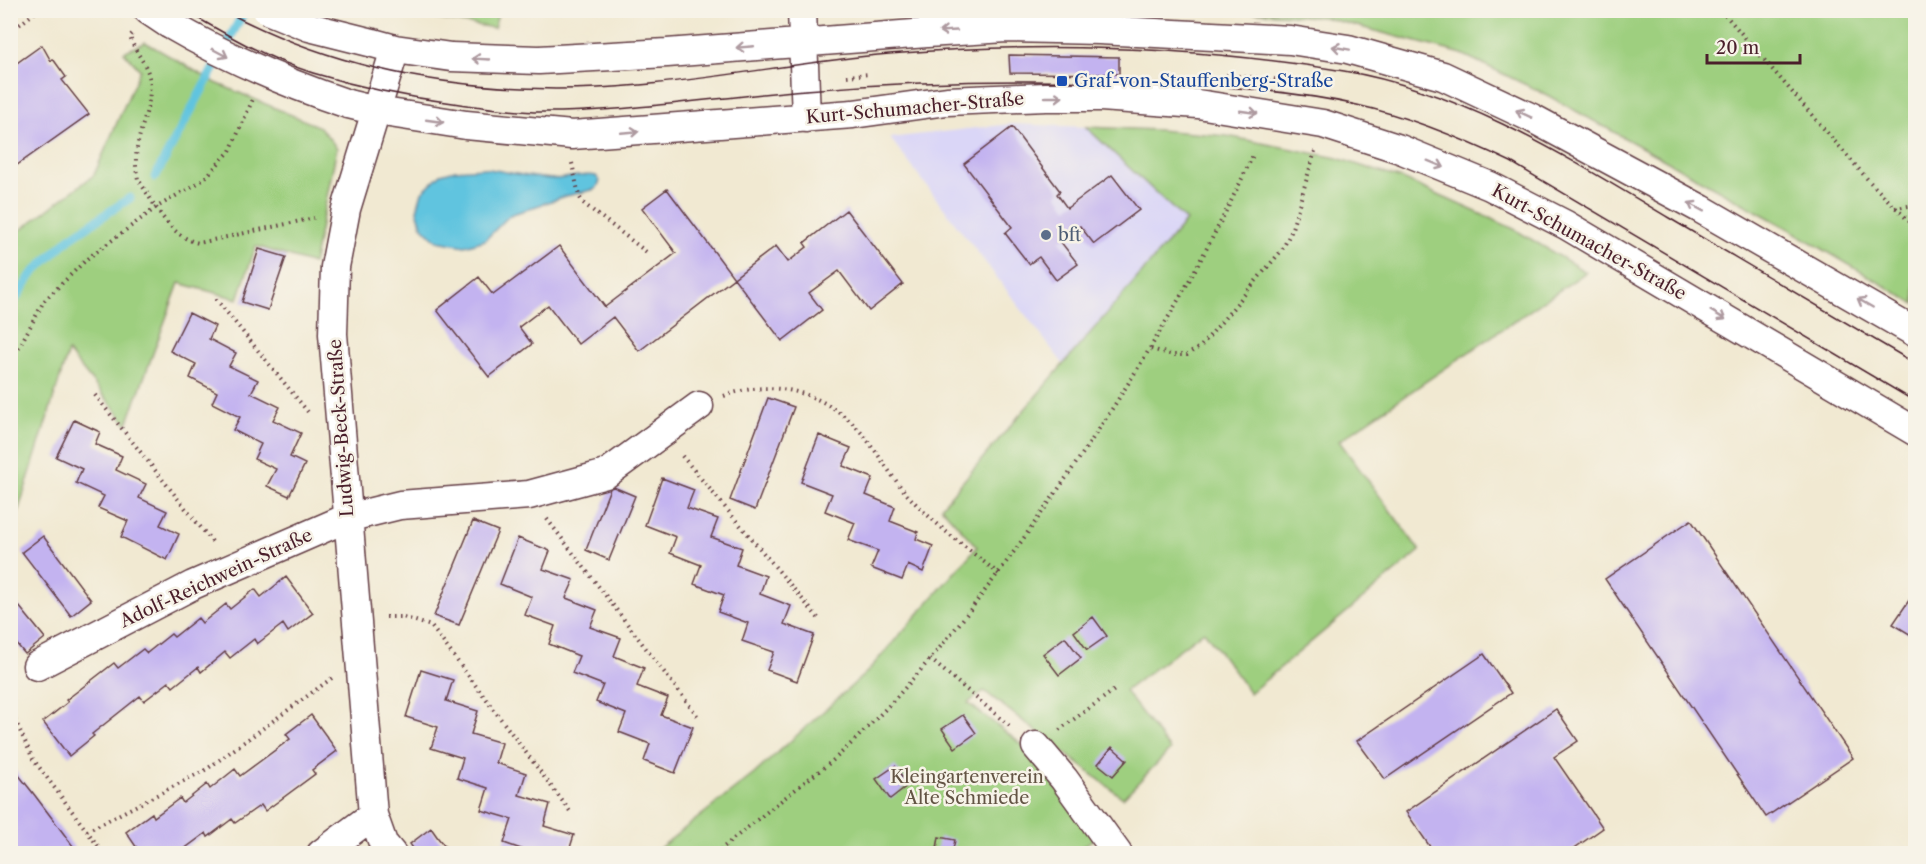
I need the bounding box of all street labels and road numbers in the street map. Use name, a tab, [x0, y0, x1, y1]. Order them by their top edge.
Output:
street label: Kurt-Schumacher-Straße	[805, 88, 1025, 128]
street label: Kurt-Schumacher-Straße	[1488, 179, 1690, 305]
street label: Ludwig-Beck-Straße	[324, 338, 358, 518]
street label: Adolf-Reichwein-Straße	[115, 524, 316, 633]

